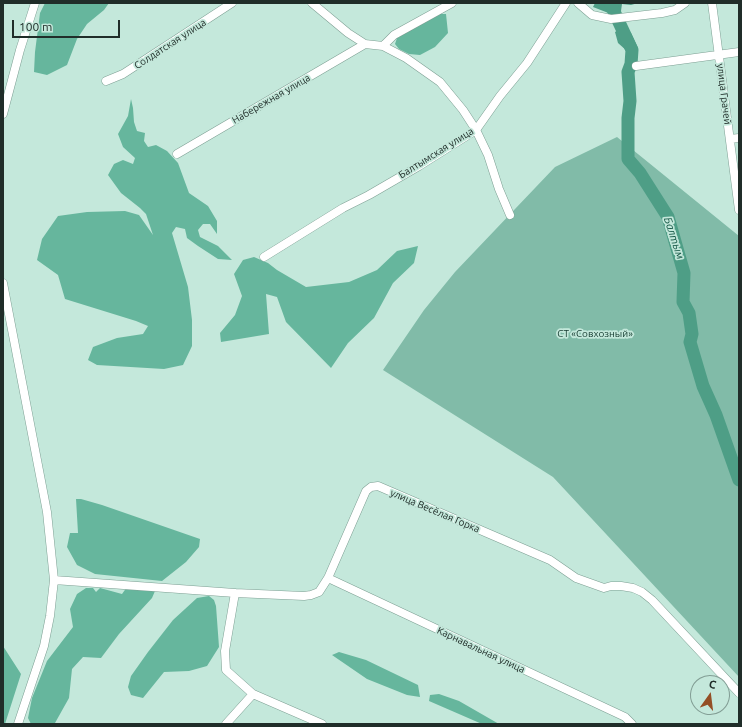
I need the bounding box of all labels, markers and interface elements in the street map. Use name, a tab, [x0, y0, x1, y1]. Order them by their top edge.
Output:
scale bar	[14, 12, 122, 38]
street label: Солдатская улица	[132, 16, 208, 72]
text: 100 m	[19, 20, 52, 33]
street label: улица Грачей	[714, 63, 734, 125]
street label: Набережная улица	[230, 72, 312, 126]
street label: Балтымская улица	[396, 125, 476, 181]
water label: Балтым	[661, 215, 687, 261]
park label: СТ «Совхозный»	[557, 328, 633, 340]
street label: улица Весёлая Горка	[388, 487, 482, 535]
street label: Карнавальная улица	[435, 624, 527, 676]
north arrow	[690, 675, 730, 715]
text: С	[708, 678, 718, 691]

